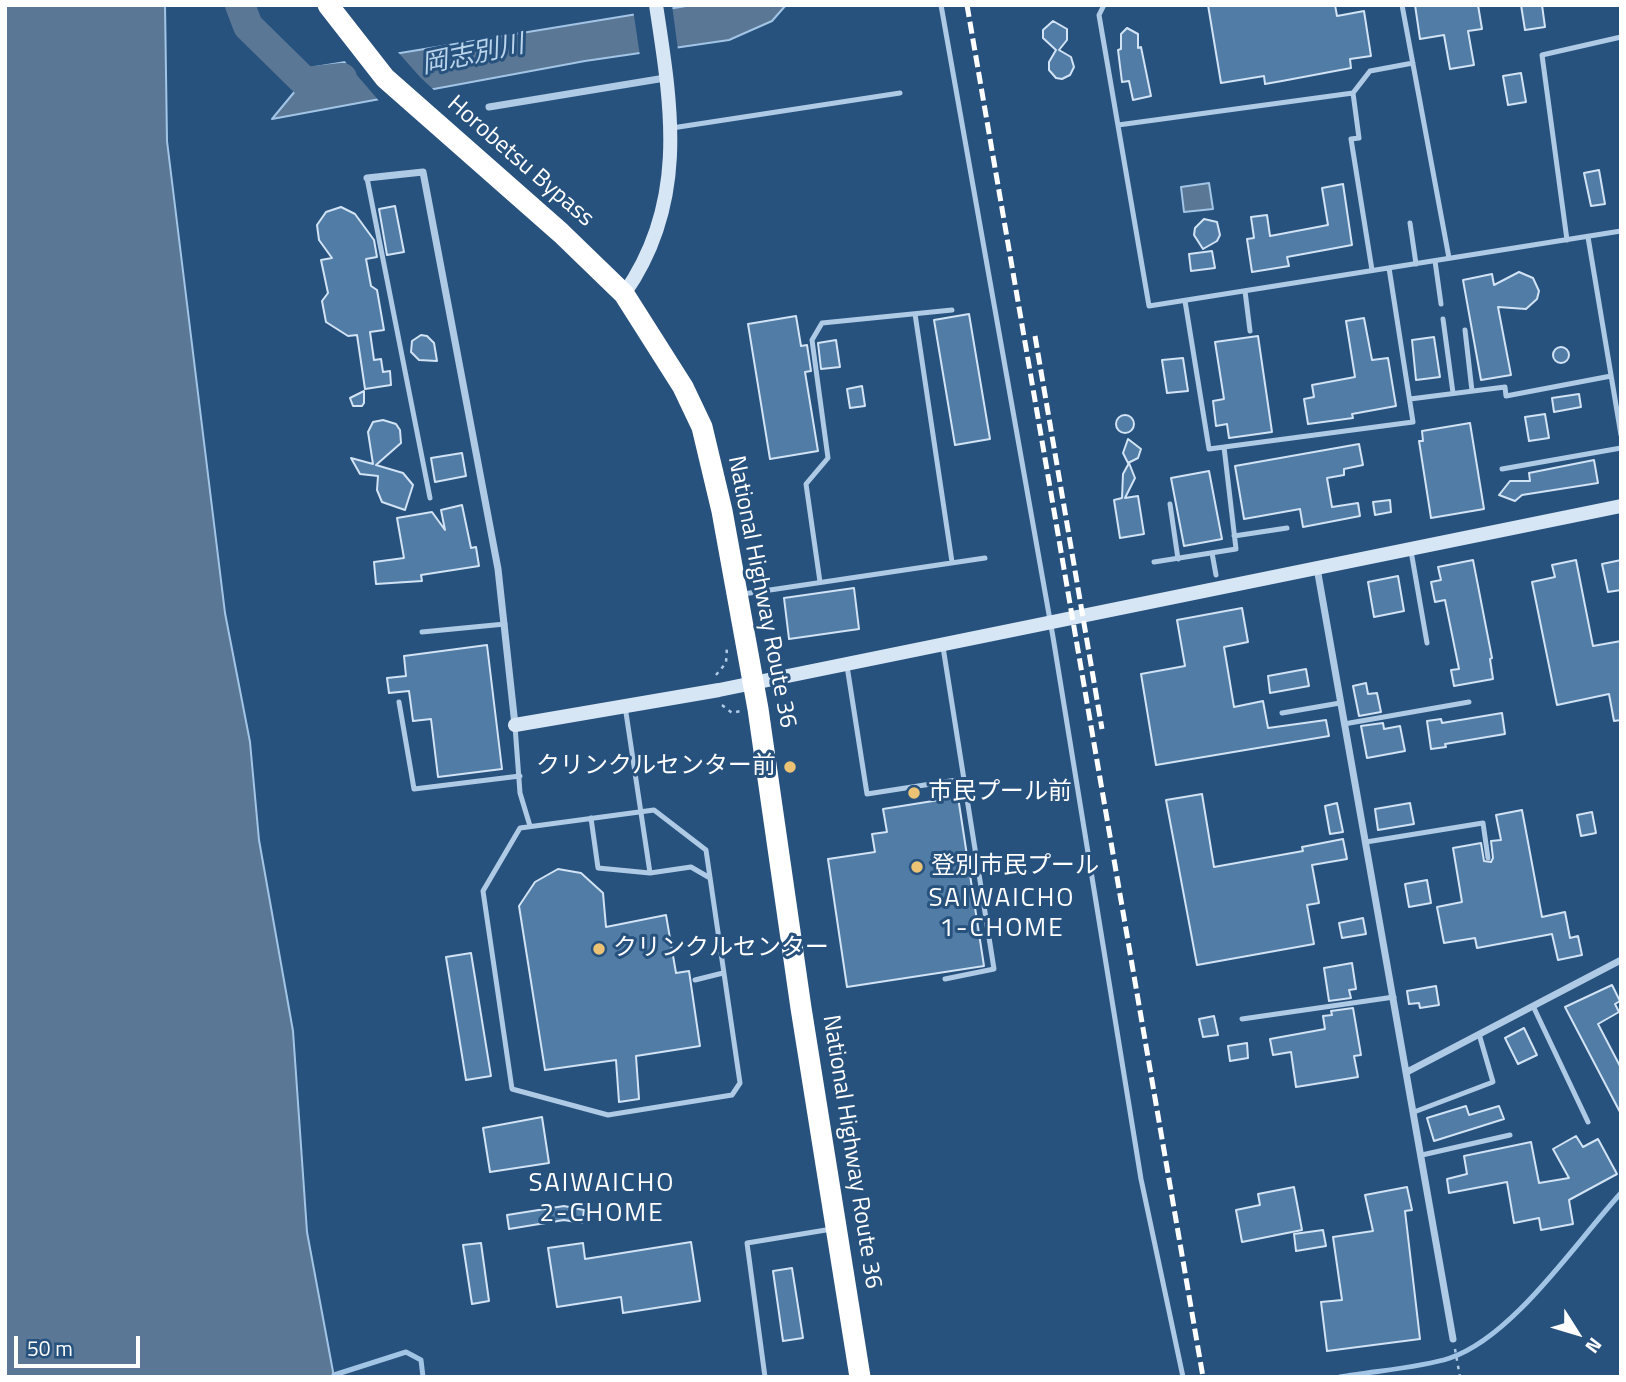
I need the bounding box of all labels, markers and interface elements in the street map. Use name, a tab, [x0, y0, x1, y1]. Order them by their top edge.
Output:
water label: 岡志別川	[419, 30, 527, 82]
street label: Horobetsu Bypass	[441, 90, 599, 234]
street label: National Highway Route 36	[720, 454, 802, 730]
place label: クリンクルセンター前	[536, 753, 776, 781]
marker: クリンクルセンター前	[782, 759, 798, 775]
place label: 市民プール前	[928, 779, 1072, 807]
marker: 市民プール前	[906, 785, 922, 801]
place label: 登別市民プール	[931, 853, 1099, 881]
marker: 登別市民プール	[909, 859, 925, 875]
district label: SAIWAICHO 1-CHOME	[930, 884, 1074, 946]
place label: クリンクルセンター	[613, 935, 829, 963]
marker: クリンクルセンター	[591, 941, 607, 957]
street label: National Highway Route 36	[815, 1013, 887, 1291]
district label: SAIWAICHO 2-CHOME	[530, 1169, 674, 1230]
north arrow	[1542, 1298, 1612, 1368]
scale bar	[18, 1322, 144, 1366]
text: 50 m	[27, 1332, 73, 1364]
text: N	[1579, 1332, 1610, 1360]

